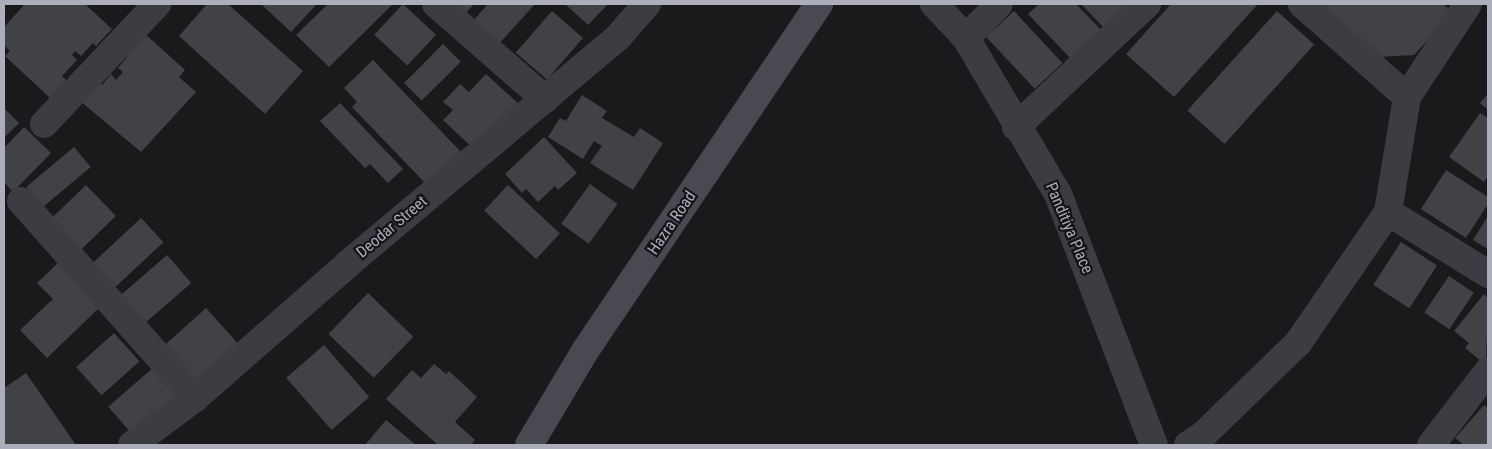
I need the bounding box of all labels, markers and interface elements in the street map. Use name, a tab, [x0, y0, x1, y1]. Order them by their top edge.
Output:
street label: Panditiya Place	[1041, 180, 1097, 276]
street label: Hazra Road	[644, 188, 700, 258]
street label: Deodar Street	[353, 192, 431, 262]

